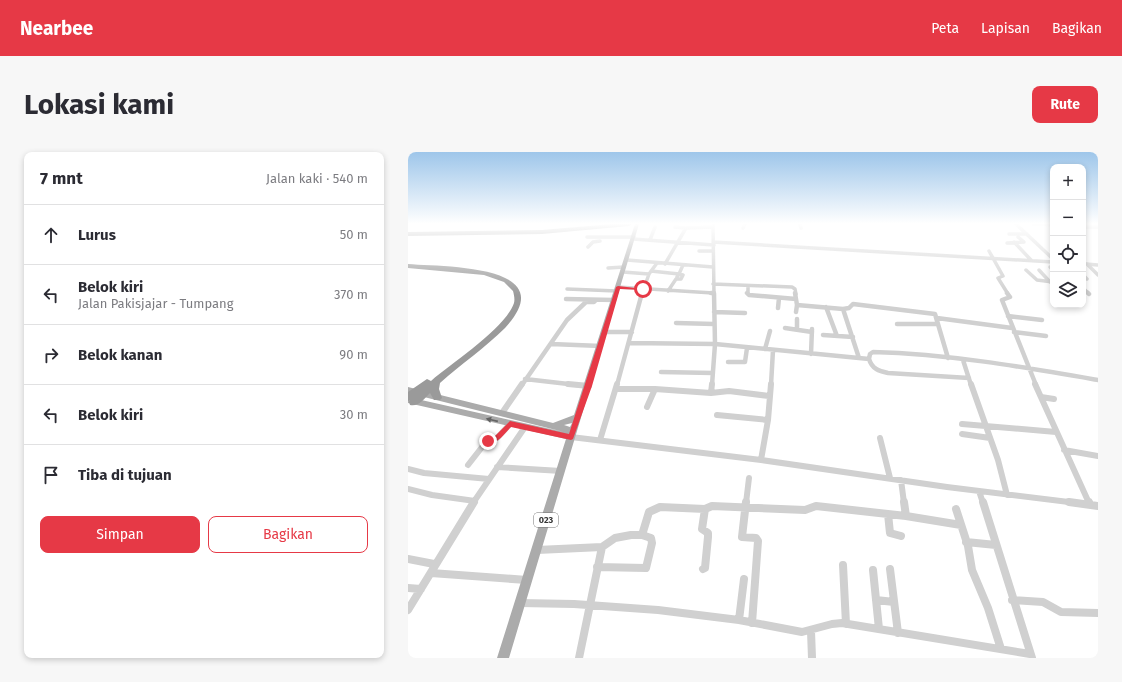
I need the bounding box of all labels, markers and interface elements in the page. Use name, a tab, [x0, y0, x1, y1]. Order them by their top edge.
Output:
text: Nearbee	[20, 17, 93, 40]
text: Peta	[931, 20, 959, 37]
text: Lapisan	[981, 20, 1030, 37]
text: Bagikan	[1052, 20, 1102, 37]
button: Rute	[1032, 86, 1098, 123]
text: Lokasi kami	[24, 88, 174, 121]
map controls	[1050, 164, 1086, 308]
button: +	[1050, 164, 1086, 200]
text: 7 mnt	[40, 168, 83, 189]
text: Jalan kaki · 540 m	[266, 171, 368, 186]
button: −	[1050, 200, 1086, 236]
icon: ahead	[40, 224, 62, 246]
text: Lurus	[78, 226, 116, 244]
text: 50 m	[340, 227, 368, 242]
button: locate	[1050, 236, 1086, 272]
button: layers	[1050, 272, 1086, 308]
text: Belok kiri	[78, 278, 143, 296]
route start	[634, 280, 652, 298]
icon: left	[40, 284, 62, 306]
text: 370 m	[334, 287, 368, 302]
text: Jalan Pakisjajar - Tumpang	[78, 296, 233, 311]
icon: right	[40, 344, 62, 366]
text: Belok kanan	[78, 346, 162, 364]
text: 90 m	[339, 347, 368, 362]
icon: left	[40, 404, 62, 426]
text: Belok kiri	[78, 406, 143, 424]
text: 30 m	[340, 407, 368, 422]
one-way arrow	[486, 416, 498, 422]
route end	[479, 432, 497, 450]
icon: arrive	[40, 464, 62, 486]
text: Tiba di tujuan	[78, 466, 172, 484]
road number: 023	[534, 513, 558, 527]
button: Simpan	[40, 516, 200, 553]
button: Bagikan	[208, 516, 368, 553]

